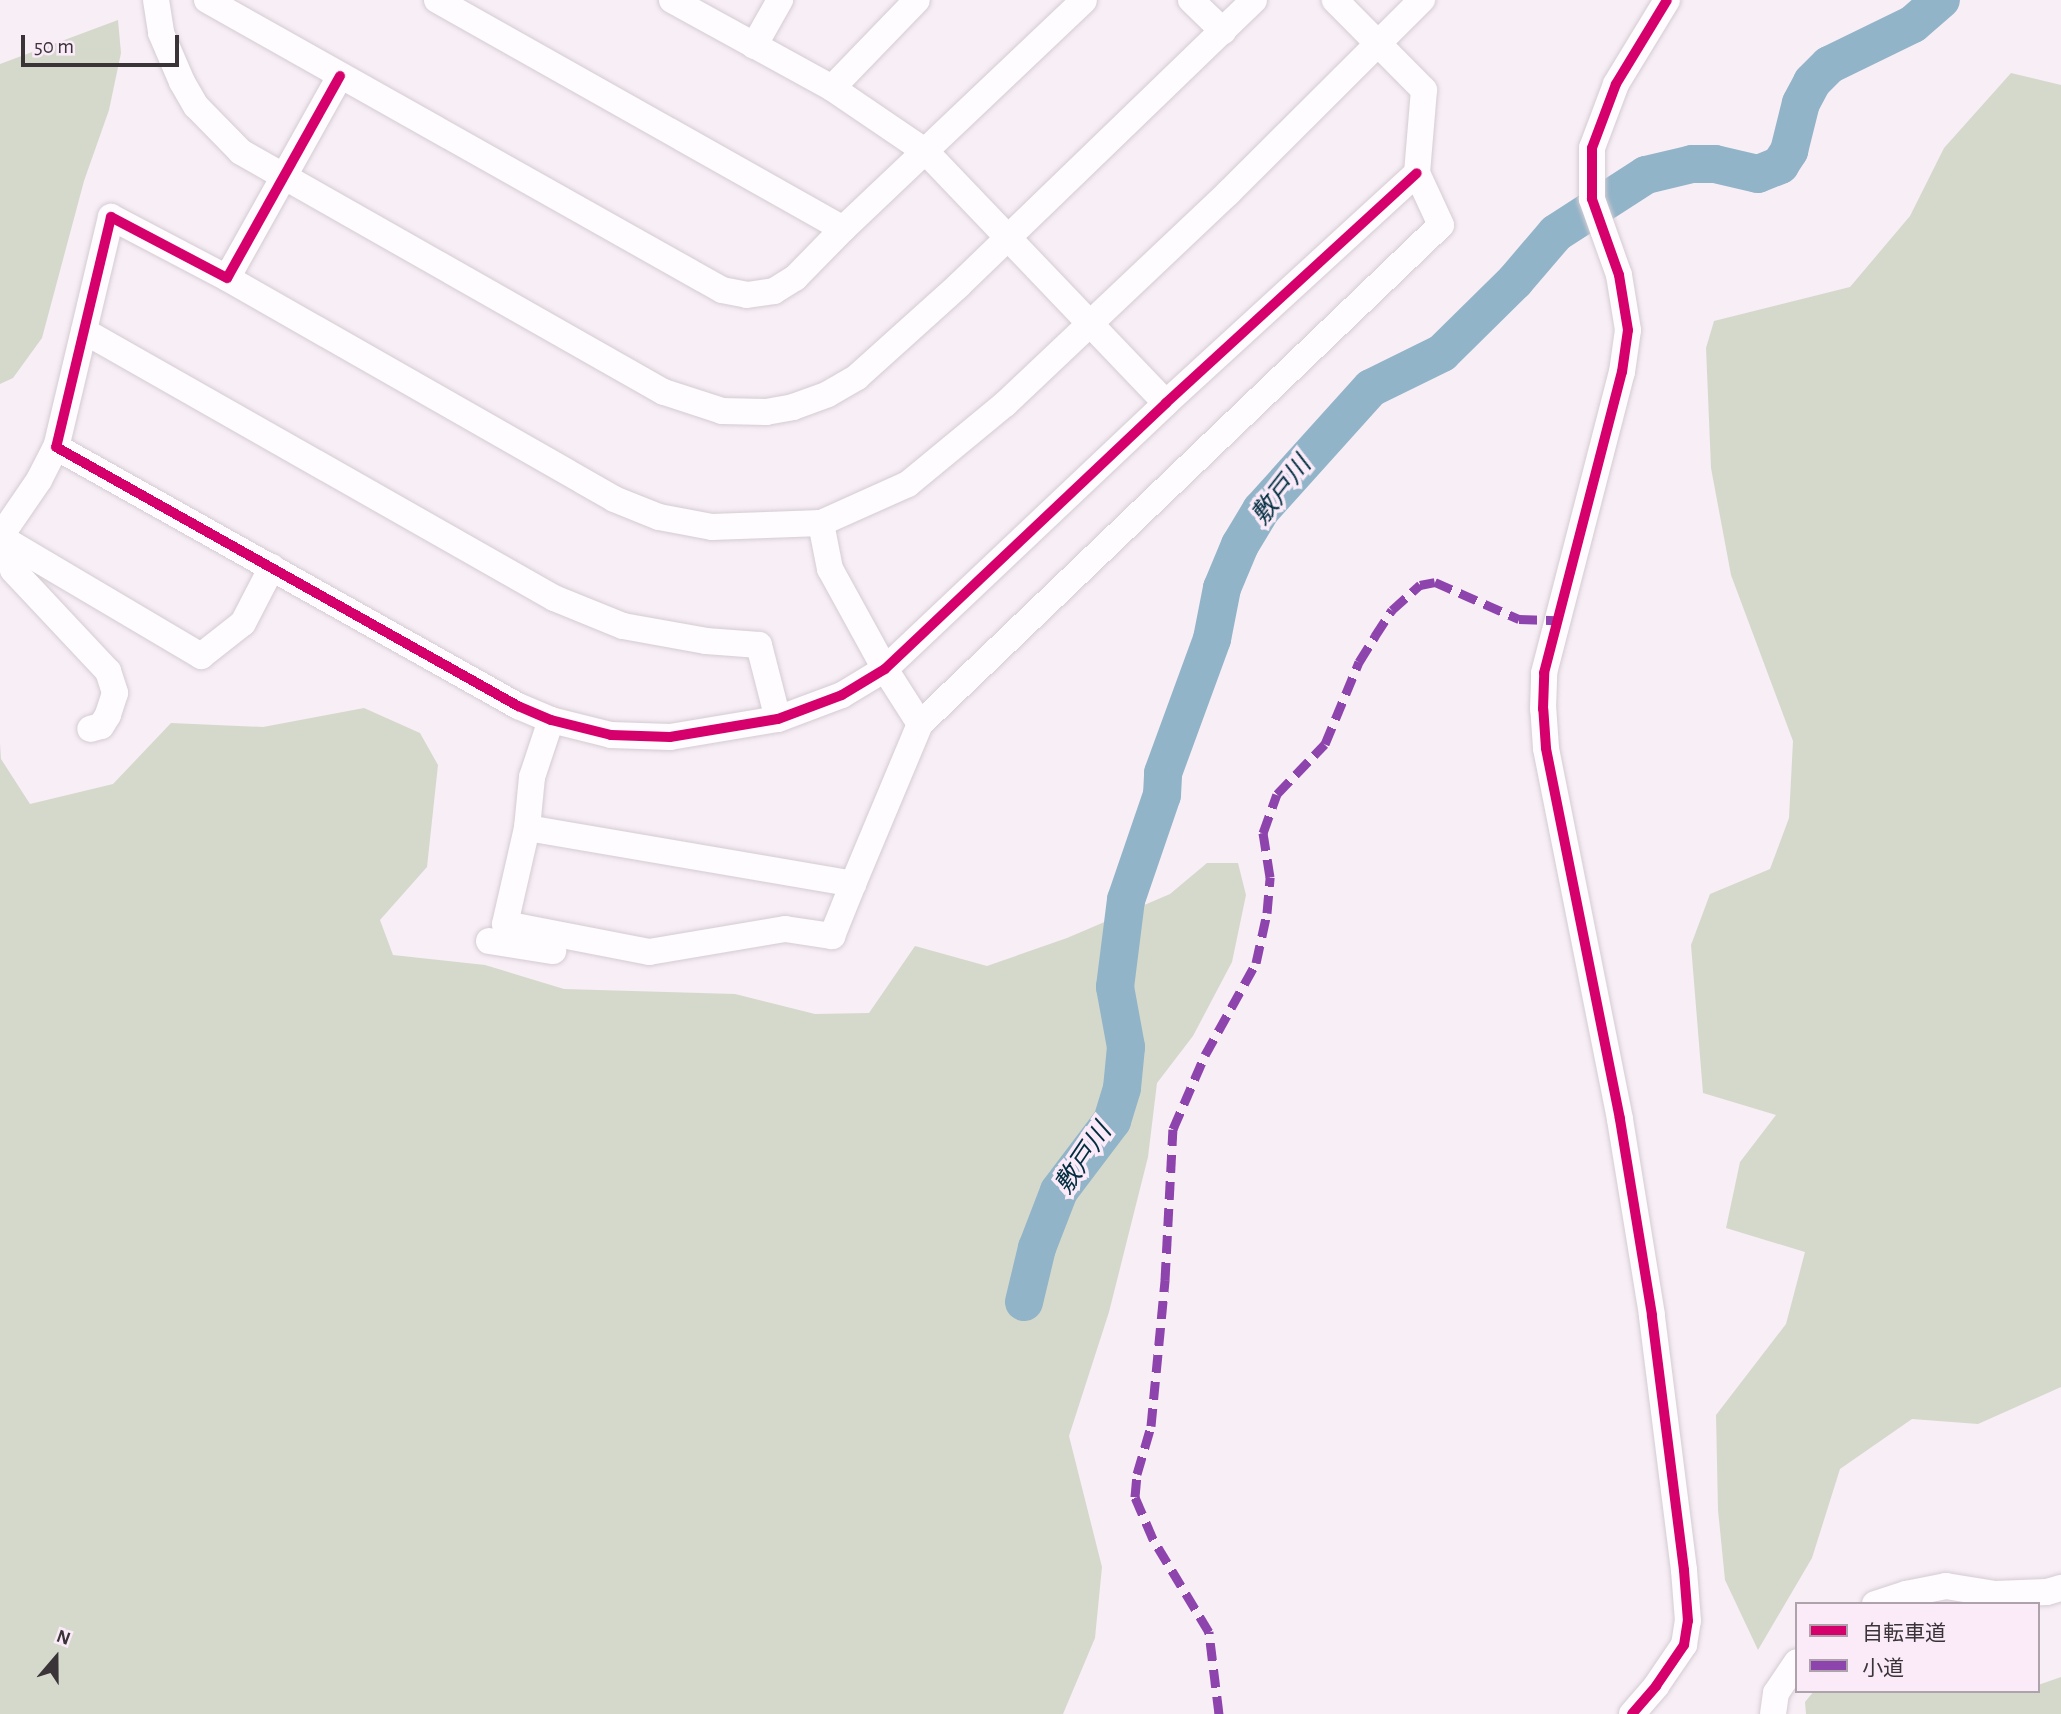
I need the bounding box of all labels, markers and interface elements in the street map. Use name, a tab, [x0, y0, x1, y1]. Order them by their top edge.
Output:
scale bar	[24, 21, 182, 65]
text: 50 m	[34, 36, 74, 57]
water label: 敷戸川	[1246, 451, 1318, 531]
water label: 敷戸川	[1049, 1118, 1119, 1200]
legend	[1795, 1602, 2040, 1693]
north arrow	[21, 1623, 91, 1693]
text: 自転車道	[1862, 1623, 1946, 1644]
text: N	[54, 1627, 73, 1649]
text: 小道	[1862, 1658, 1904, 1679]

